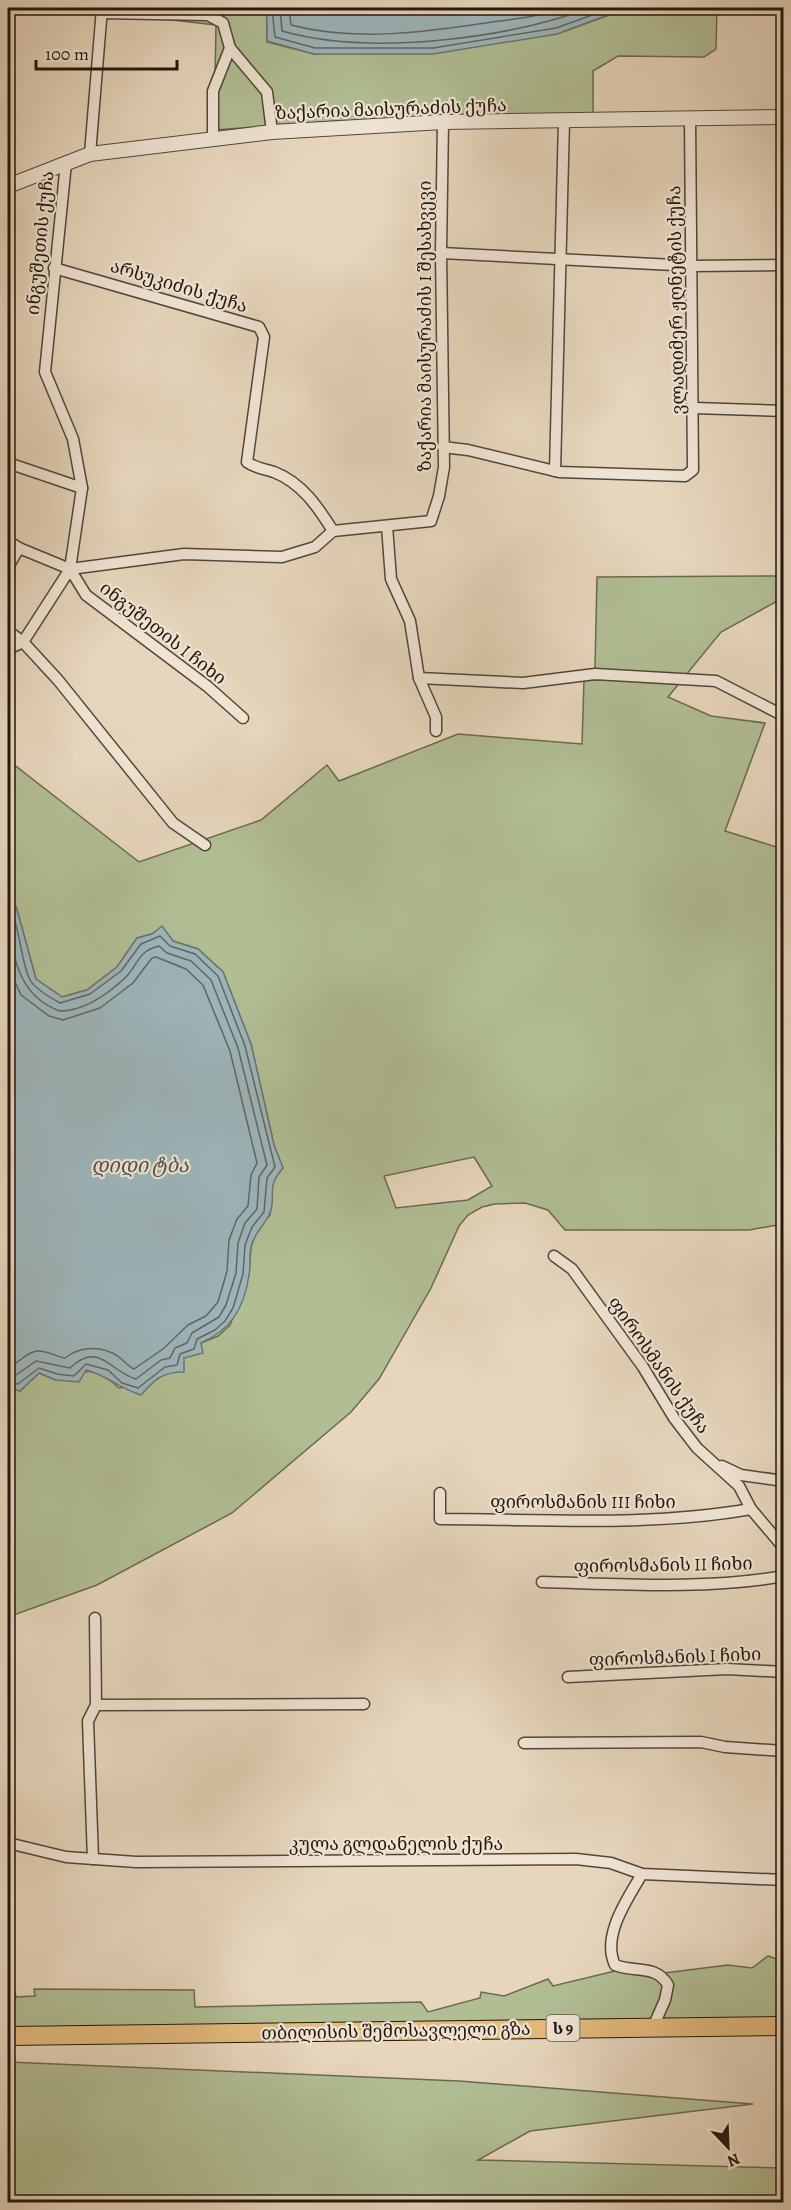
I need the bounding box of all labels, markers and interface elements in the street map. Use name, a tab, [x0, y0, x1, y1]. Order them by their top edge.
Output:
scale bar	[36, 33, 177, 71]
text: 100 m	[45, 42, 89, 66]
street label: ზაქარია მაისურაძის ქუჩა	[275, 93, 507, 125]
street label: ინგუშეთის ქუჩა	[21, 170, 59, 316]
street label: ზაქარია მაისურაძის I შესახვევი	[413, 180, 437, 472]
street label: ვლადიმერ ჟღნეტის ქუჩა	[662, 185, 690, 415]
street label: არსუკიძის ქუჩა	[107, 254, 251, 318]
street label: ინგუშეთის I ჩიხი	[95, 576, 231, 690]
water label: დიდი ტბა	[91, 1152, 189, 1179]
street label: ფიროსმანის ქუჩა	[603, 1292, 715, 1438]
street label: ფიროსმანის III ჩიხი	[490, 1490, 676, 1514]
street label: ფიროსმანის II ჩიხი	[573, 1551, 753, 1579]
street label: ფიროსმანის I ჩიხი	[588, 1642, 762, 1672]
street label: კულა გლდანელის ქუჩა	[289, 1832, 503, 1856]
road number: ს 9	[546, 2015, 580, 2041]
street label: თბილისის შემოსავლელი გზა	[261, 2017, 531, 2045]
north arrow	[698, 2117, 758, 2177]
text: N	[723, 2147, 743, 2172]

